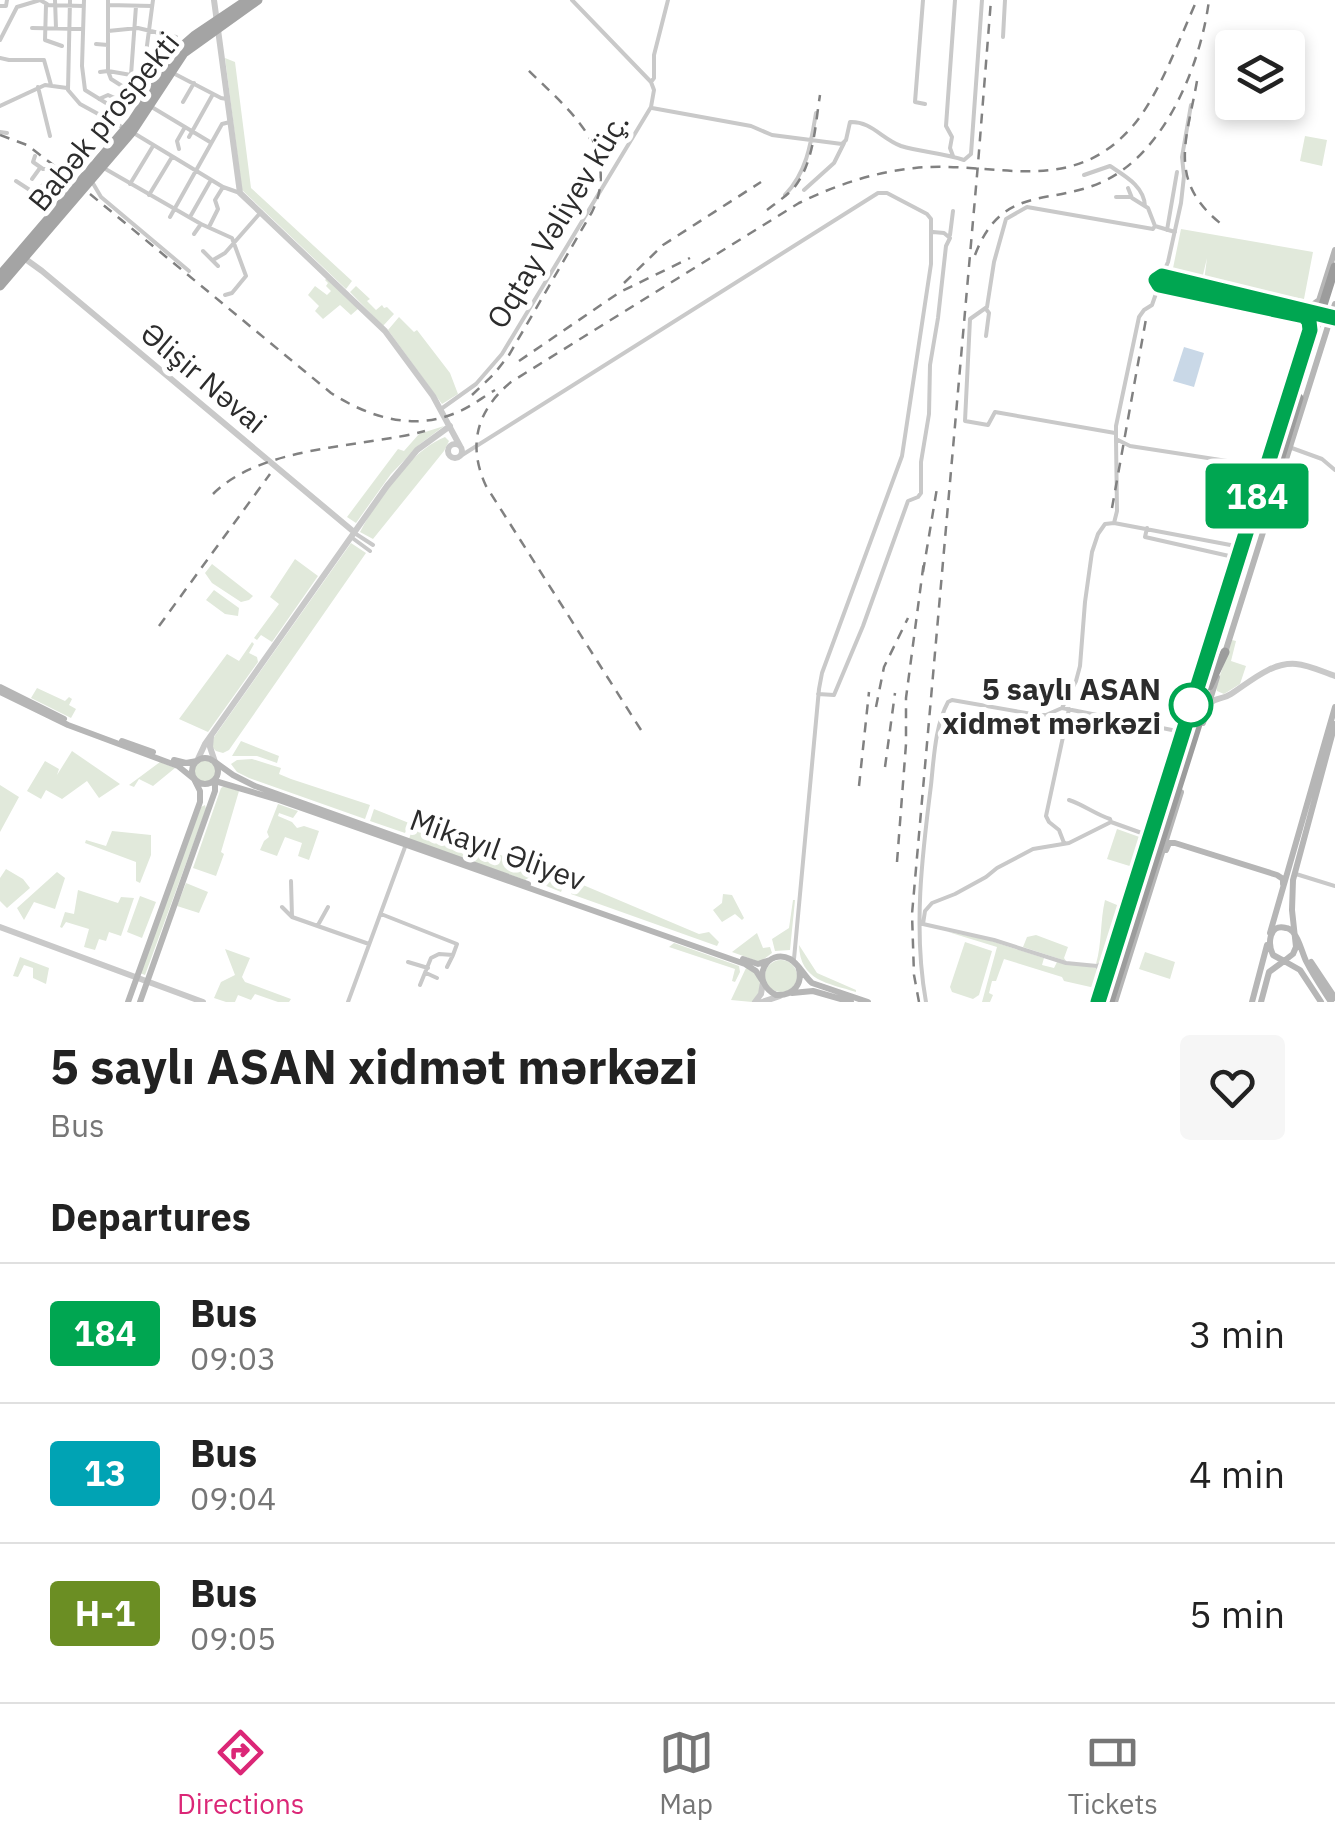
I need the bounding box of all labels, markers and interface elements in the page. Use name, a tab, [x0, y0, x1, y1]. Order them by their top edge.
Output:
street label: Babək prospekti	[19, 23, 187, 219]
map controls	[1215, 30, 1305, 120]
button: layers	[1215, 30, 1305, 120]
street label: Oqtay Vəliyev küç.	[477, 105, 637, 335]
street label: Əlişir Nəvai	[133, 313, 275, 441]
line badge: 184	[1200, 464, 1314, 528]
text: 184	[1225, 473, 1289, 519]
place label: 5 saylı ASAN xidmət mərkəzi	[942, 669, 1161, 742]
marker: 5 saylı ASAN xidmət mərkəzi	[1170, 684, 1212, 726]
street label: Mikayıl Əliyev	[405, 799, 591, 899]
text: 5 saylı ASAN xidmət mərkəzi	[50, 1035, 698, 1097]
button: heart	[1180, 1035, 1285, 1140]
text: Bus	[50, 1104, 105, 1146]
text: Departures	[50, 1192, 251, 1241]
text: Bus	[190, 1288, 257, 1337]
text: 3 min	[1189, 1309, 1285, 1358]
text: 184	[73, 1310, 137, 1356]
text: 09:03	[190, 1337, 276, 1379]
text: Bus	[190, 1428, 257, 1477]
text: 4 min	[1189, 1449, 1285, 1498]
text: 13	[84, 1450, 126, 1496]
text: 09:04	[190, 1477, 276, 1519]
text: Bus	[190, 1568, 257, 1617]
text: 5 min	[1189, 1589, 1285, 1638]
text: H-1	[75, 1590, 135, 1636]
text: 09:05	[190, 1617, 276, 1659]
tab: Directions	[177, 1725, 304, 1822]
tab: Map	[659, 1725, 714, 1822]
tab: Tickets	[1068, 1725, 1158, 1822]

